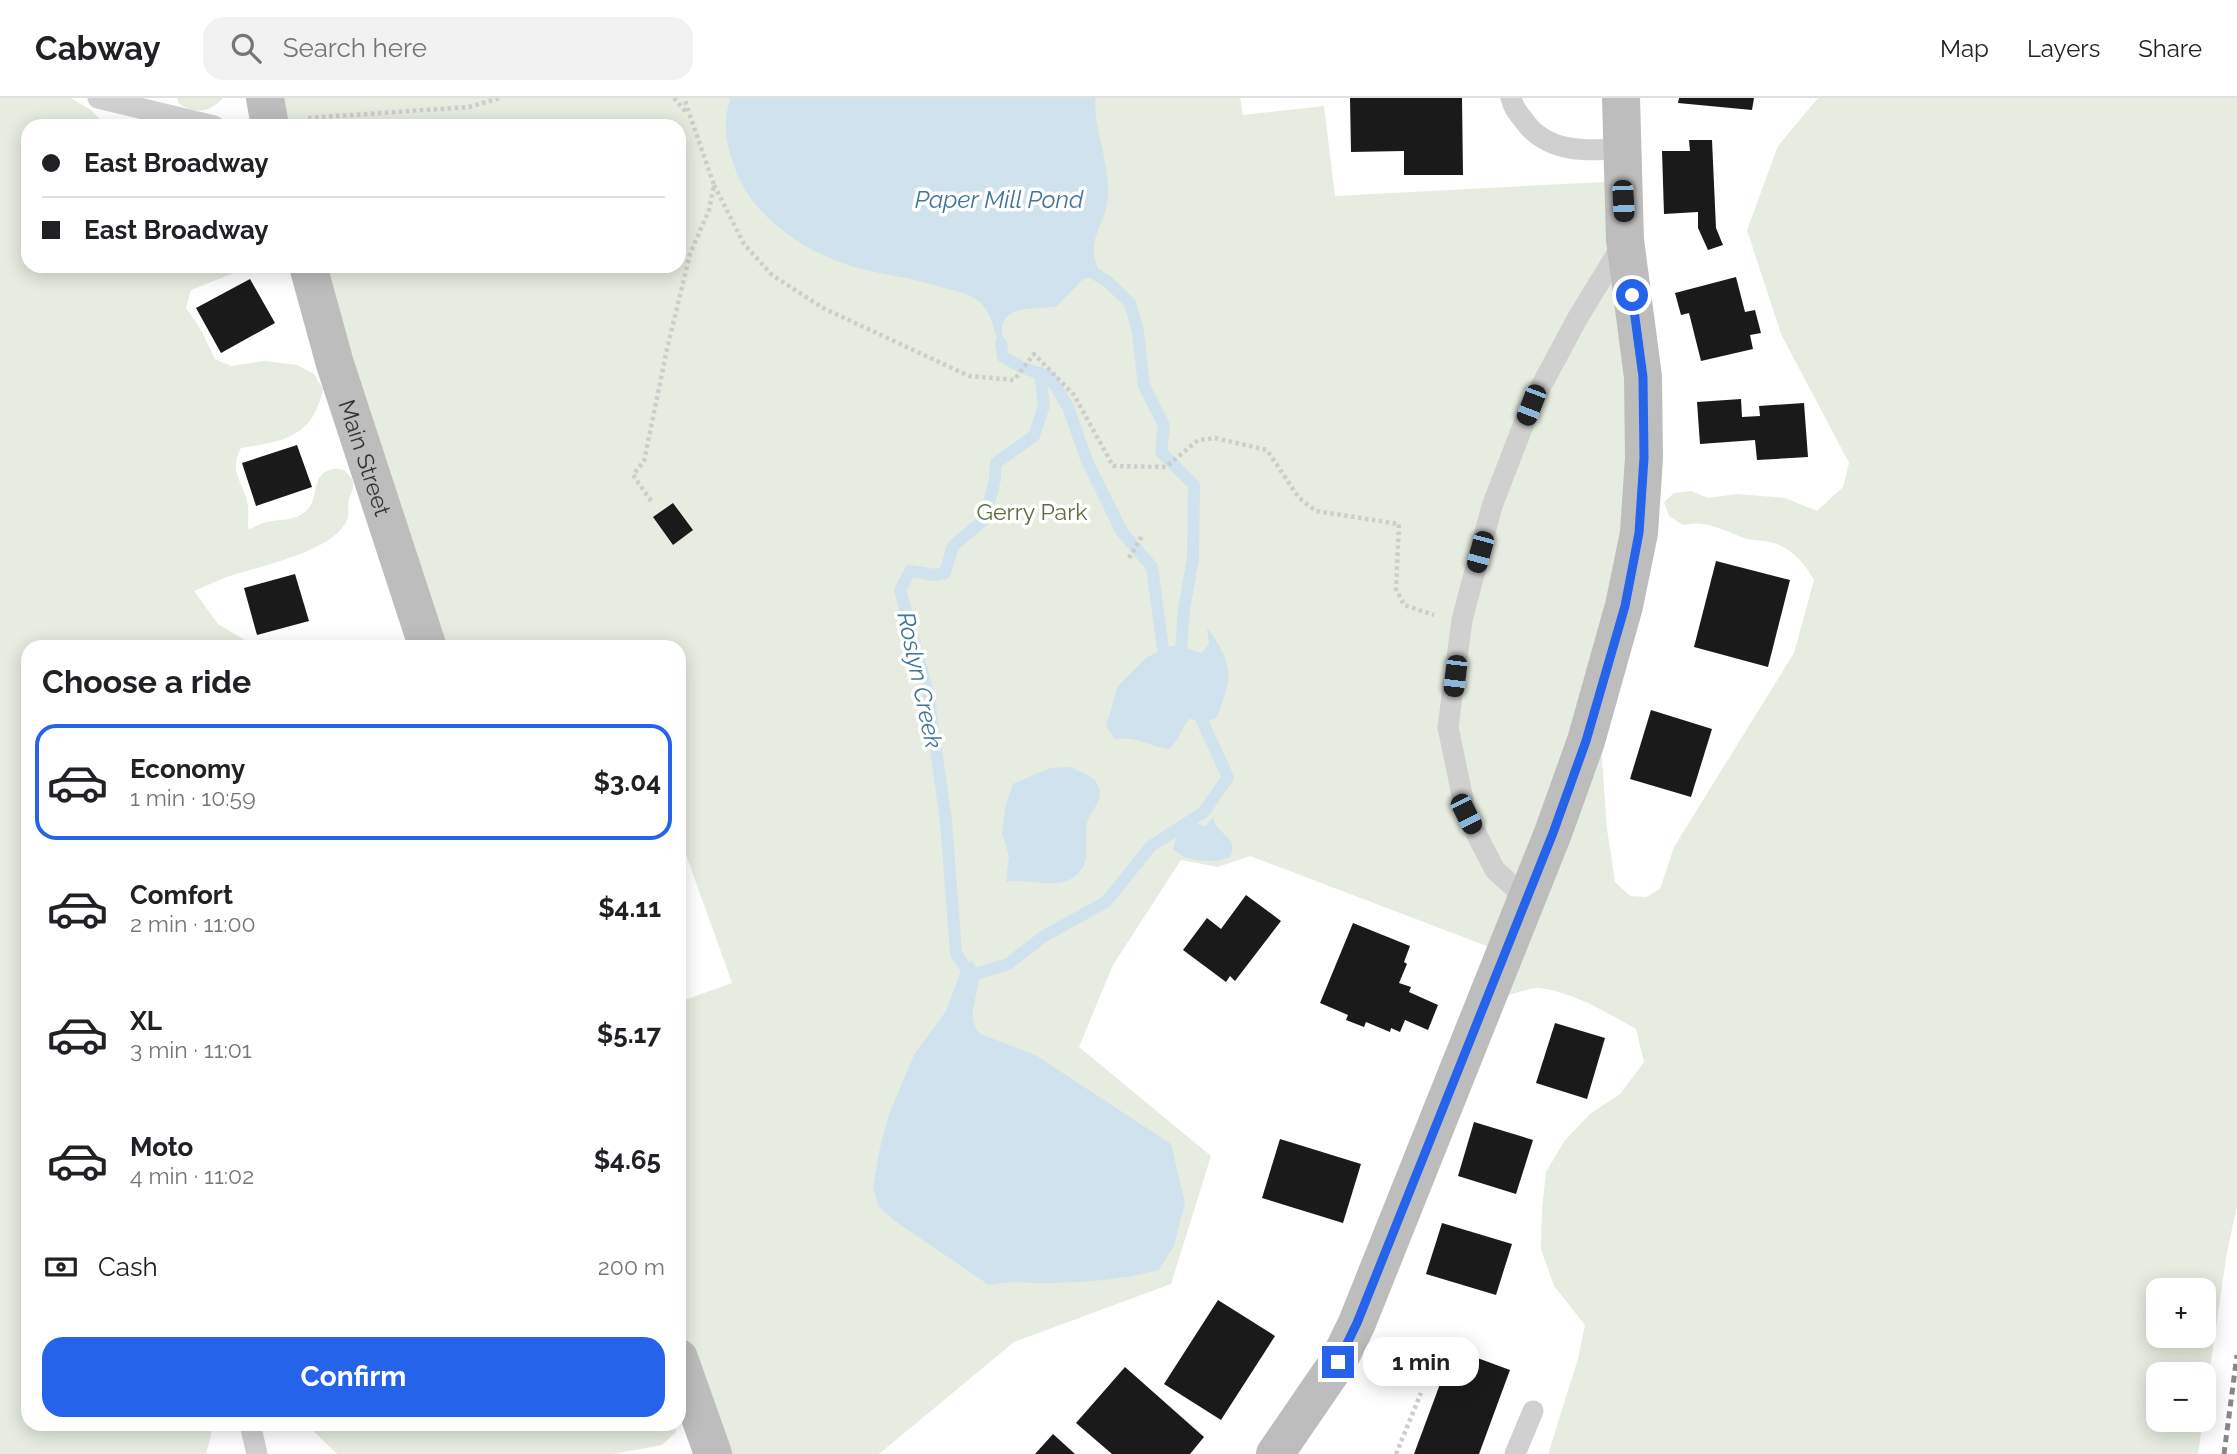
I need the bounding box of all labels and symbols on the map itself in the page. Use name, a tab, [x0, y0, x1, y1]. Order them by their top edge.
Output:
car	[1612, 179, 1635, 223]
water label: Paper Mill Pond	[915, 185, 1084, 214]
route start	[1616, 279, 1648, 311]
car	[1514, 382, 1549, 428]
street label: Main Street	[334, 396, 397, 519]
park label: Gerry Park	[977, 498, 1087, 525]
car	[1465, 529, 1496, 575]
water label: Roslyn Creek	[891, 609, 949, 751]
car	[1443, 654, 1468, 698]
car	[1448, 791, 1485, 837]
callout: 1 min	[1362, 1338, 1478, 1386]
route end	[1322, 1346, 1354, 1378]

